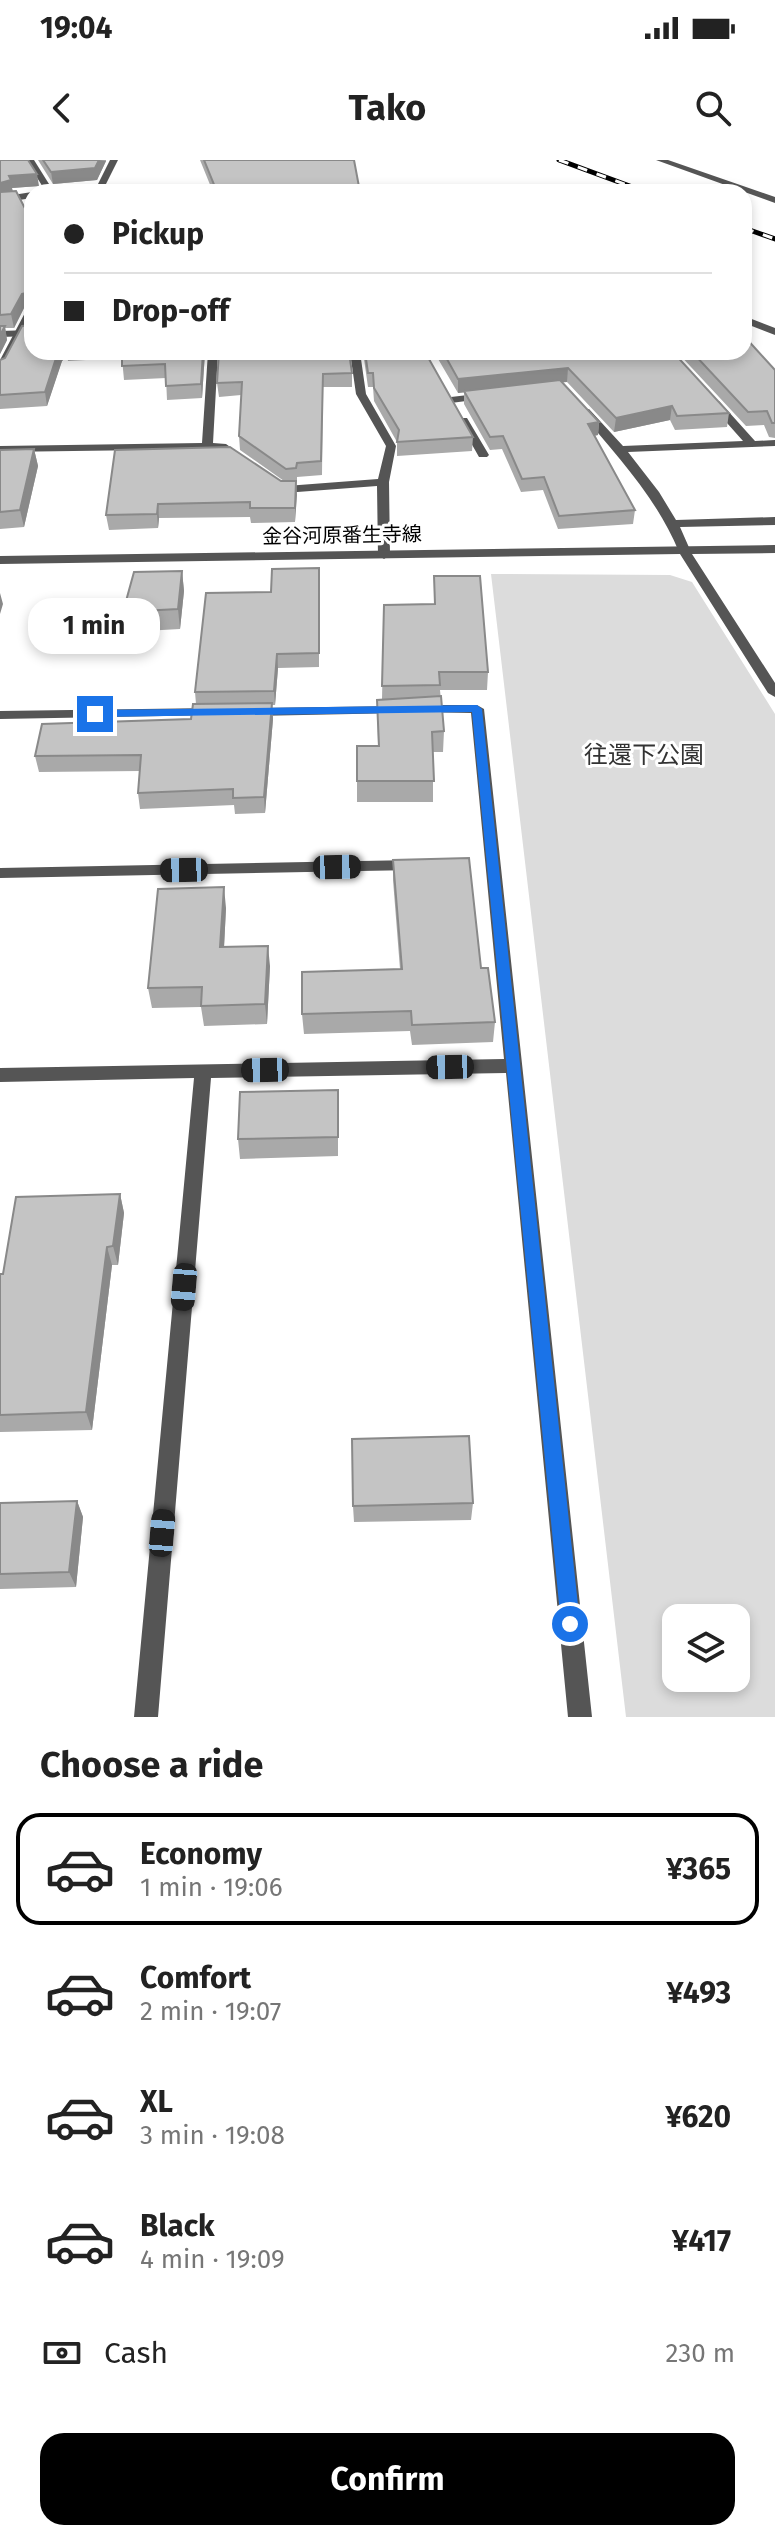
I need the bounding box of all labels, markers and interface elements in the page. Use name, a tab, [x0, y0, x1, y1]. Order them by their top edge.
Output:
text: 19:04	[40, 10, 112, 46]
icon: back	[40, 86, 84, 130]
text: Tako	[349, 86, 426, 130]
icon: search	[691, 86, 735, 130]
text: Pickup	[112, 216, 204, 252]
text: Drop-off	[112, 293, 229, 329]
street label: 金谷河原番生寺線	[262, 522, 422, 548]
callout: 1 min	[29, 598, 161, 654]
text: 1 min	[63, 610, 125, 641]
route end	[77, 696, 113, 732]
park label: 往還下公園	[584, 741, 704, 769]
car	[313, 855, 361, 879]
car	[160, 858, 208, 882]
car	[426, 1055, 474, 1079]
car	[241, 1058, 289, 1082]
car	[170, 1262, 198, 1312]
car	[148, 1508, 176, 1558]
map controls	[662, 1604, 750, 1692]
button: layers	[662, 1604, 750, 1692]
route start	[552, 1606, 588, 1642]
text: Choose a ride	[40, 1743, 263, 1787]
icon: car	[44, 1833, 116, 1905]
text: Economy	[140, 1836, 262, 1872]
text: ¥365	[666, 1851, 731, 1887]
text: 1 min · 19:06	[140, 1872, 283, 1903]
icon: car	[44, 1957, 116, 2029]
text: Comfort	[140, 1960, 251, 1996]
text: ¥493	[666, 1975, 731, 2011]
text: 2 min · 19:07	[140, 1996, 281, 2027]
icon: car	[44, 2081, 116, 2153]
text: XL	[140, 2084, 173, 2120]
text: ¥620	[665, 2099, 731, 2135]
text: 3 min · 19:08	[140, 2120, 285, 2151]
icon: car	[44, 2205, 116, 2277]
text: Black	[140, 2208, 215, 2244]
text: ¥417	[672, 2223, 731, 2259]
text: 4 min · 19:09	[140, 2244, 285, 2275]
icon: cash	[40, 2331, 84, 2375]
text: Cash	[104, 2335, 168, 2371]
text: 230 m	[666, 2338, 735, 2369]
button: Confirm	[40, 2433, 735, 2525]

